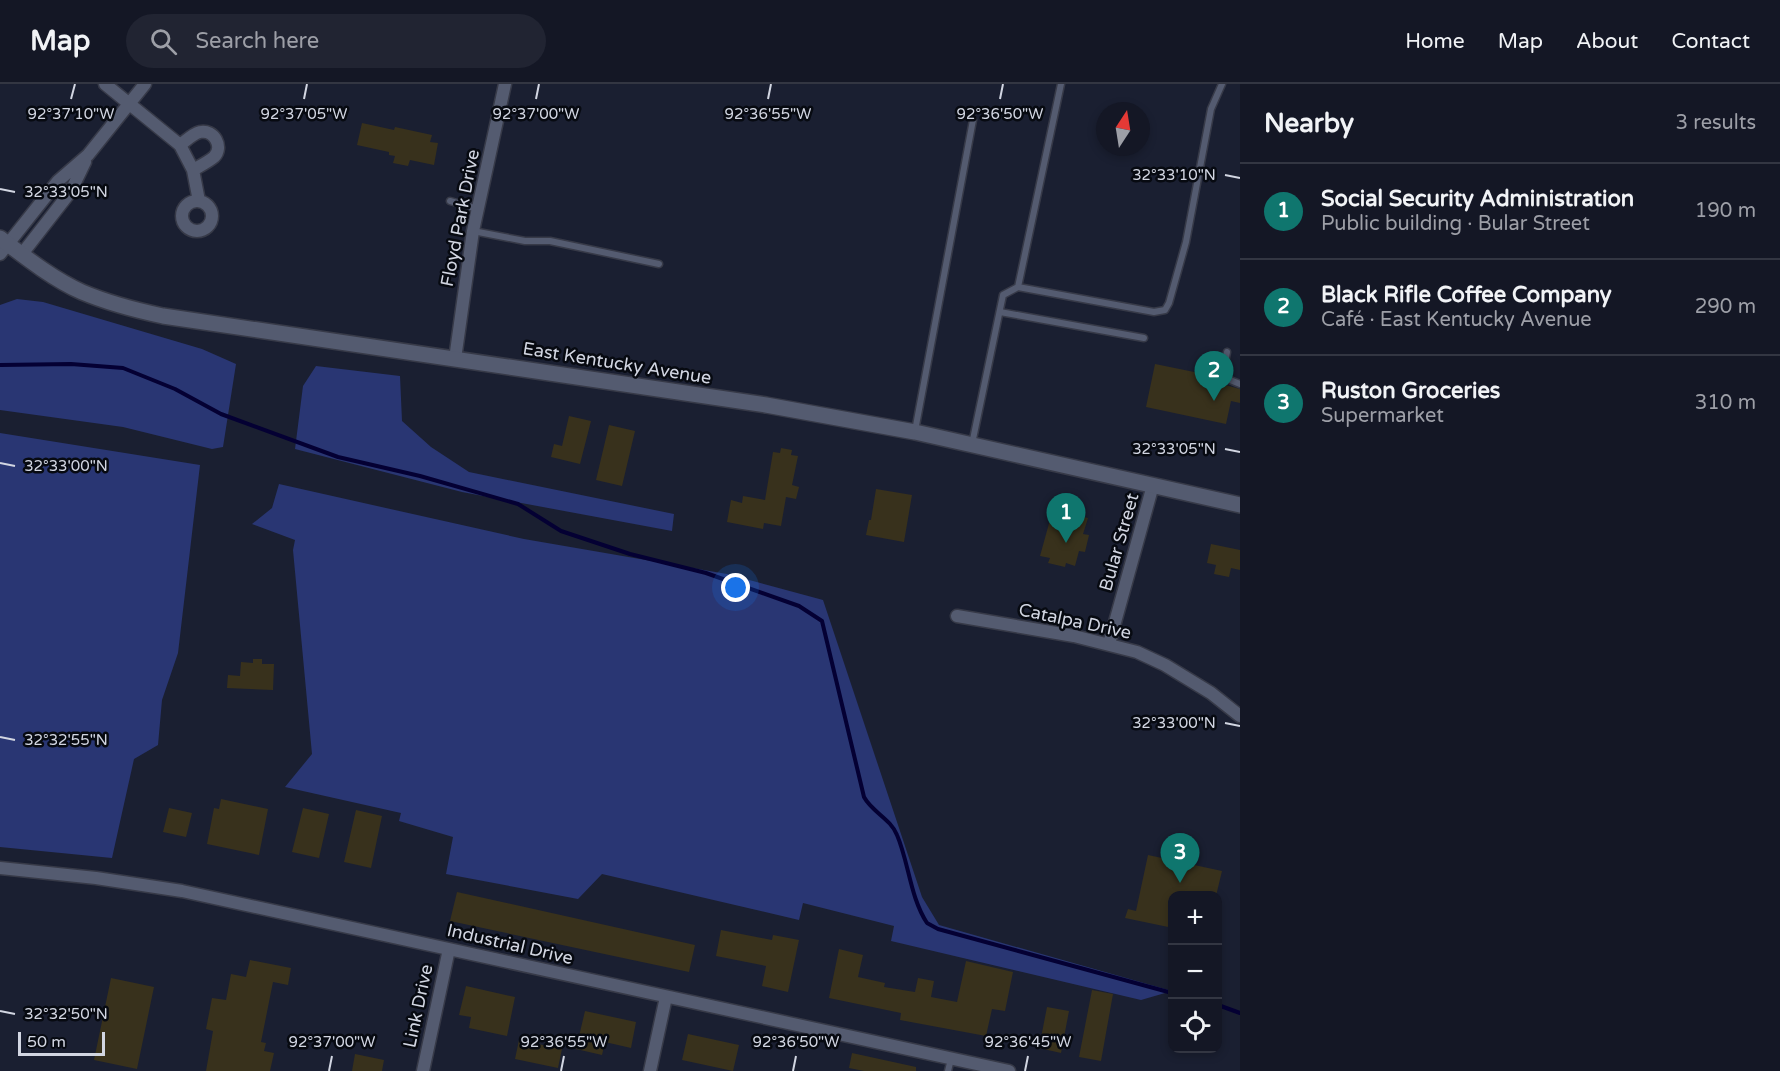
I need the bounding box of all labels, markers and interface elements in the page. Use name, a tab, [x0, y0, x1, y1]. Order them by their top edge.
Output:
search box	[126, 14, 546, 68]
text: Map	[30, 24, 90, 58]
icon: search	[147, 25, 180, 58]
text: Search here	[195, 28, 319, 54]
text: Home	[1405, 29, 1465, 54]
text: Map	[1498, 29, 1543, 54]
text: About	[1576, 29, 1638, 54]
text: Contact	[1671, 29, 1750, 54]
north arrow	[1096, 102, 1150, 156]
text: 92°37'10"W	[28, 105, 114, 123]
text: 92°37'05"W	[261, 105, 347, 123]
text: 92°37'00"W	[493, 105, 579, 123]
text: 92°36'55"W	[725, 105, 811, 123]
text: 92°36'50"W	[957, 105, 1043, 123]
text: Nearby	[1264, 108, 1354, 139]
text: 3 results	[1676, 111, 1756, 135]
street label: Floyd Park Drive	[436, 148, 484, 288]
text: 32°33'10"N	[1132, 166, 1216, 184]
text: 32°33'05"N	[24, 183, 108, 201]
text: Social Security Administration	[1321, 186, 1634, 212]
text: 1	[1277, 199, 1290, 223]
text: 190 m	[1695, 199, 1756, 223]
text: Public building · Bular Street	[1321, 212, 1590, 236]
text: Black Rifle Coffee Company	[1321, 282, 1612, 308]
text: 2	[1277, 295, 1290, 319]
text: 290 m	[1695, 295, 1756, 319]
text: Café · East Kentucky Avenue	[1321, 308, 1592, 332]
street label: East Kentucky Avenue	[521, 337, 713, 389]
pin: 2	[1194, 352, 1234, 401]
text: Ruston Groceries	[1321, 378, 1500, 404]
text: 3	[1277, 391, 1290, 415]
text: 310 m	[1695, 391, 1756, 415]
text: Supermarket	[1321, 404, 1444, 428]
text: 32°33'05"N	[1132, 440, 1216, 458]
text: 32°33'00"N	[24, 457, 108, 475]
street label: Bular Street	[1095, 490, 1144, 594]
pin: 1	[1046, 494, 1086, 543]
your location	[721, 573, 750, 602]
street label: Catalpa Drive	[1017, 598, 1133, 644]
text: 32°33'00"N	[1132, 714, 1216, 732]
text: 32°32'55"N	[24, 731, 108, 749]
pin: 3	[1160, 834, 1200, 883]
map controls	[1168, 891, 1222, 1053]
button: +	[1168, 891, 1222, 945]
street label: Industrial Drive	[445, 919, 575, 969]
button: −	[1168, 945, 1222, 999]
street label: Link Drive	[398, 962, 438, 1050]
button: locate	[1168, 999, 1222, 1053]
text: 32°32'50"N	[24, 1005, 108, 1023]
scale bar	[18, 1029, 105, 1056]
text: 50 m	[27, 1032, 66, 1052]
text: 92°37'00"W	[289, 1033, 375, 1051]
text: 92°36'55"W	[521, 1033, 607, 1051]
text: 92°36'50"W	[753, 1033, 839, 1051]
text: 92°36'45"W	[985, 1033, 1071, 1051]

